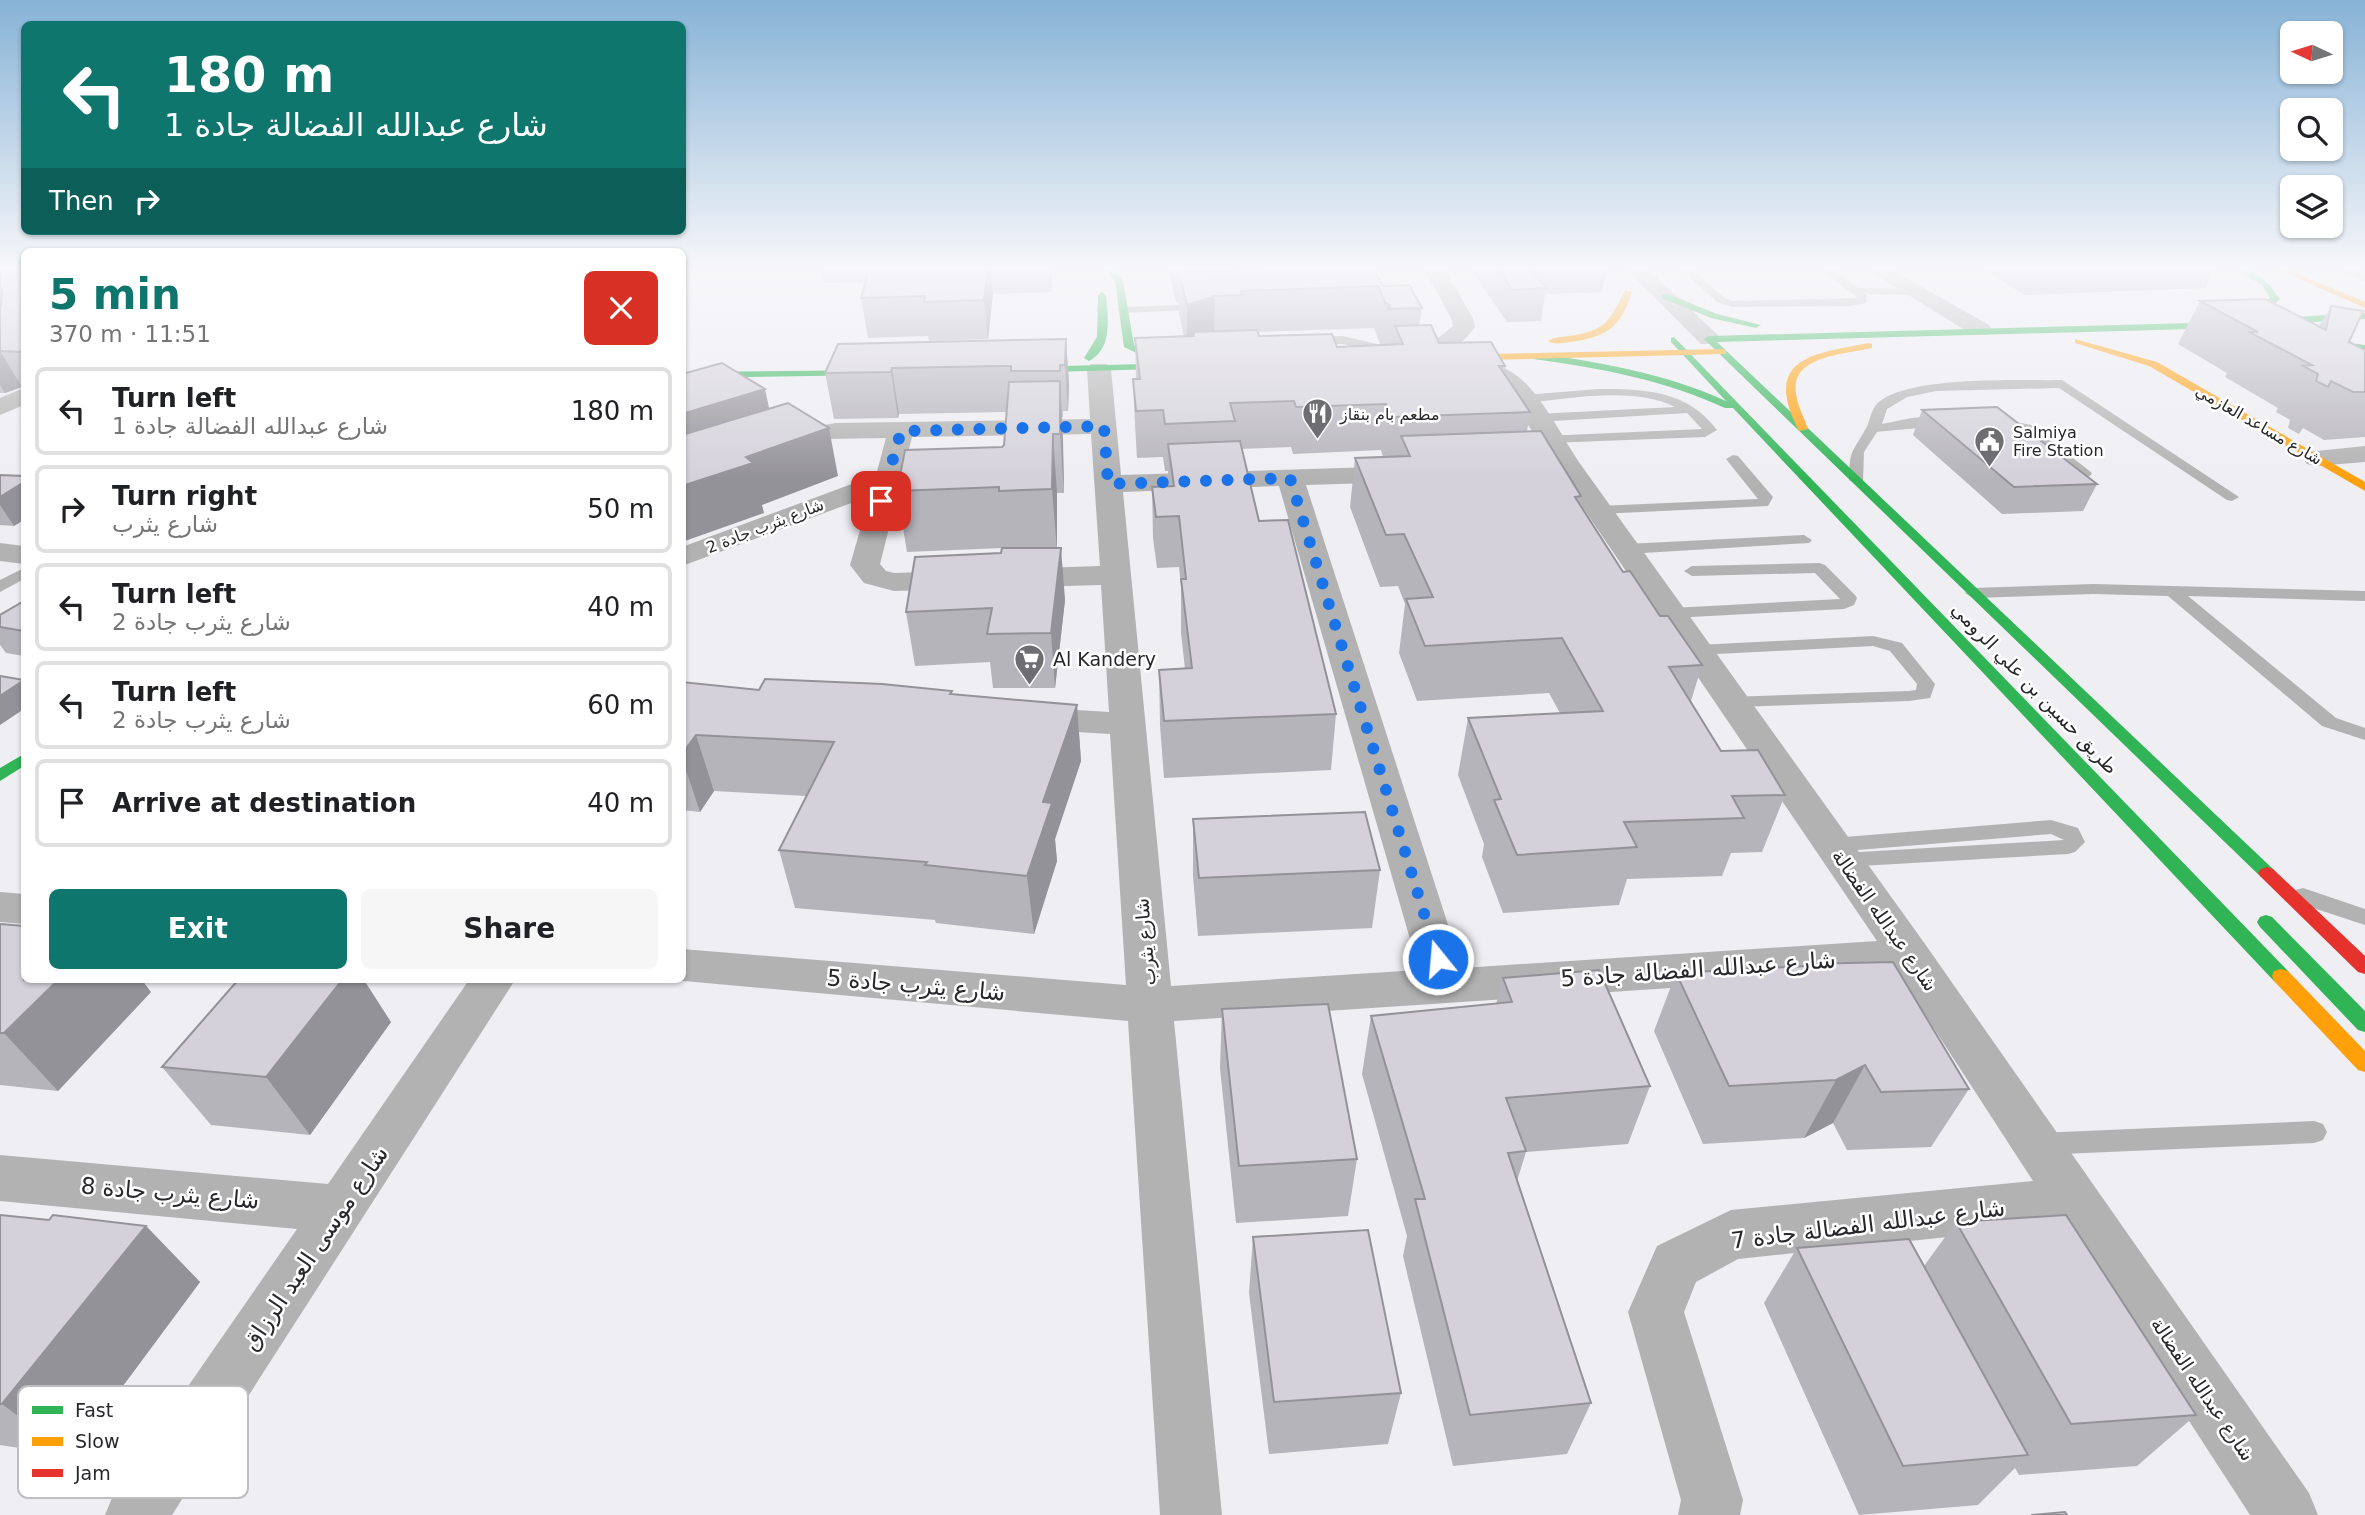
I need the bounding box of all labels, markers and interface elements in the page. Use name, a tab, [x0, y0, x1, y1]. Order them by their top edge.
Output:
north arrow	[2280, 21, 2343, 84]
map controls	[2280, 21, 2343, 238]
text: 180 m	[164, 47, 334, 104]
icon: left	[49, 49, 140, 140]
button: search	[2280, 98, 2343, 161]
text: شارع عبدالله الفضالة جادة 1	[164, 106, 548, 144]
button: layers	[2280, 175, 2343, 238]
icon: right	[128, 182, 166, 220]
text: Then	[49, 186, 114, 216]
text: 5 min	[49, 270, 181, 319]
button: close	[584, 271, 658, 345]
text: 370 m · 11:51	[49, 321, 211, 347]
street label: شارع مساعد العازمي	[2192, 381, 2326, 470]
text: Turn left	[112, 383, 236, 413]
icon: left	[53, 392, 91, 430]
text: 180 m	[571, 396, 654, 426]
restaurant icon: مطعم بام بنقاز	[1300, 397, 1334, 441]
place label: مطعم بام بنقاز	[1339, 405, 1439, 425]
text: شارع عبدالله الفضالة جادة 1	[112, 413, 388, 439]
place label: Salmiya Fire Station	[2013, 423, 2104, 460]
public building icon: Salmiya Fire Station	[1973, 424, 2007, 468]
pin	[851, 471, 911, 531]
text: Turn right	[112, 481, 257, 511]
icon: arrive	[862, 482, 900, 520]
icon: right	[53, 490, 91, 528]
text: 50 m	[587, 494, 654, 524]
street label: شارع يثرب جادة 2	[704, 495, 827, 558]
text: شارع يثرب	[112, 511, 218, 537]
text: Turn left	[112, 579, 236, 609]
icon: left	[53, 588, 91, 626]
text: 40 m	[587, 592, 654, 622]
street label: طريق حسين بن علي الرومي	[1947, 598, 2123, 779]
text: شارع يثرب جادة 2	[112, 609, 291, 635]
supermarket icon: Al Kandery	[1013, 642, 1047, 686]
place label: Al Kandery	[1053, 648, 1156, 670]
text: Turn left	[112, 677, 236, 707]
icon: left	[53, 686, 91, 724]
text: 60 m	[587, 690, 654, 720]
text: شارع يثرب جادة 2	[112, 707, 291, 733]
icon: arrive	[53, 784, 91, 822]
text: Arrive at destination	[112, 788, 416, 818]
text: 40 m	[587, 788, 654, 818]
street label: شارع عبدالله الفضالة	[1827, 845, 1942, 996]
button: Exit	[49, 889, 347, 969]
button: Share	[361, 889, 658, 969]
street label: شارع يثرب	[1130, 897, 1161, 987]
position arrow	[1401, 922, 1475, 996]
street label: شارع عبدالله الفضالة جادة 5	[1559, 946, 1837, 993]
street label: شارع يثرب جادة 5	[826, 964, 1006, 1007]
street label: شارع موسى العبد الرزاق	[237, 1141, 394, 1356]
street label: شارع يثرب جادة 8	[80, 1172, 260, 1215]
street label: شارع عبدالله الفضالة جادة 7	[1729, 1194, 2007, 1255]
street label: شارع عبدالله الفضالة	[2146, 1313, 2259, 1465]
legend	[18, 1386, 248, 1498]
text: Fast	[75, 1399, 113, 1421]
text: Slow	[75, 1430, 120, 1452]
text: Jam	[74, 1462, 111, 1484]

